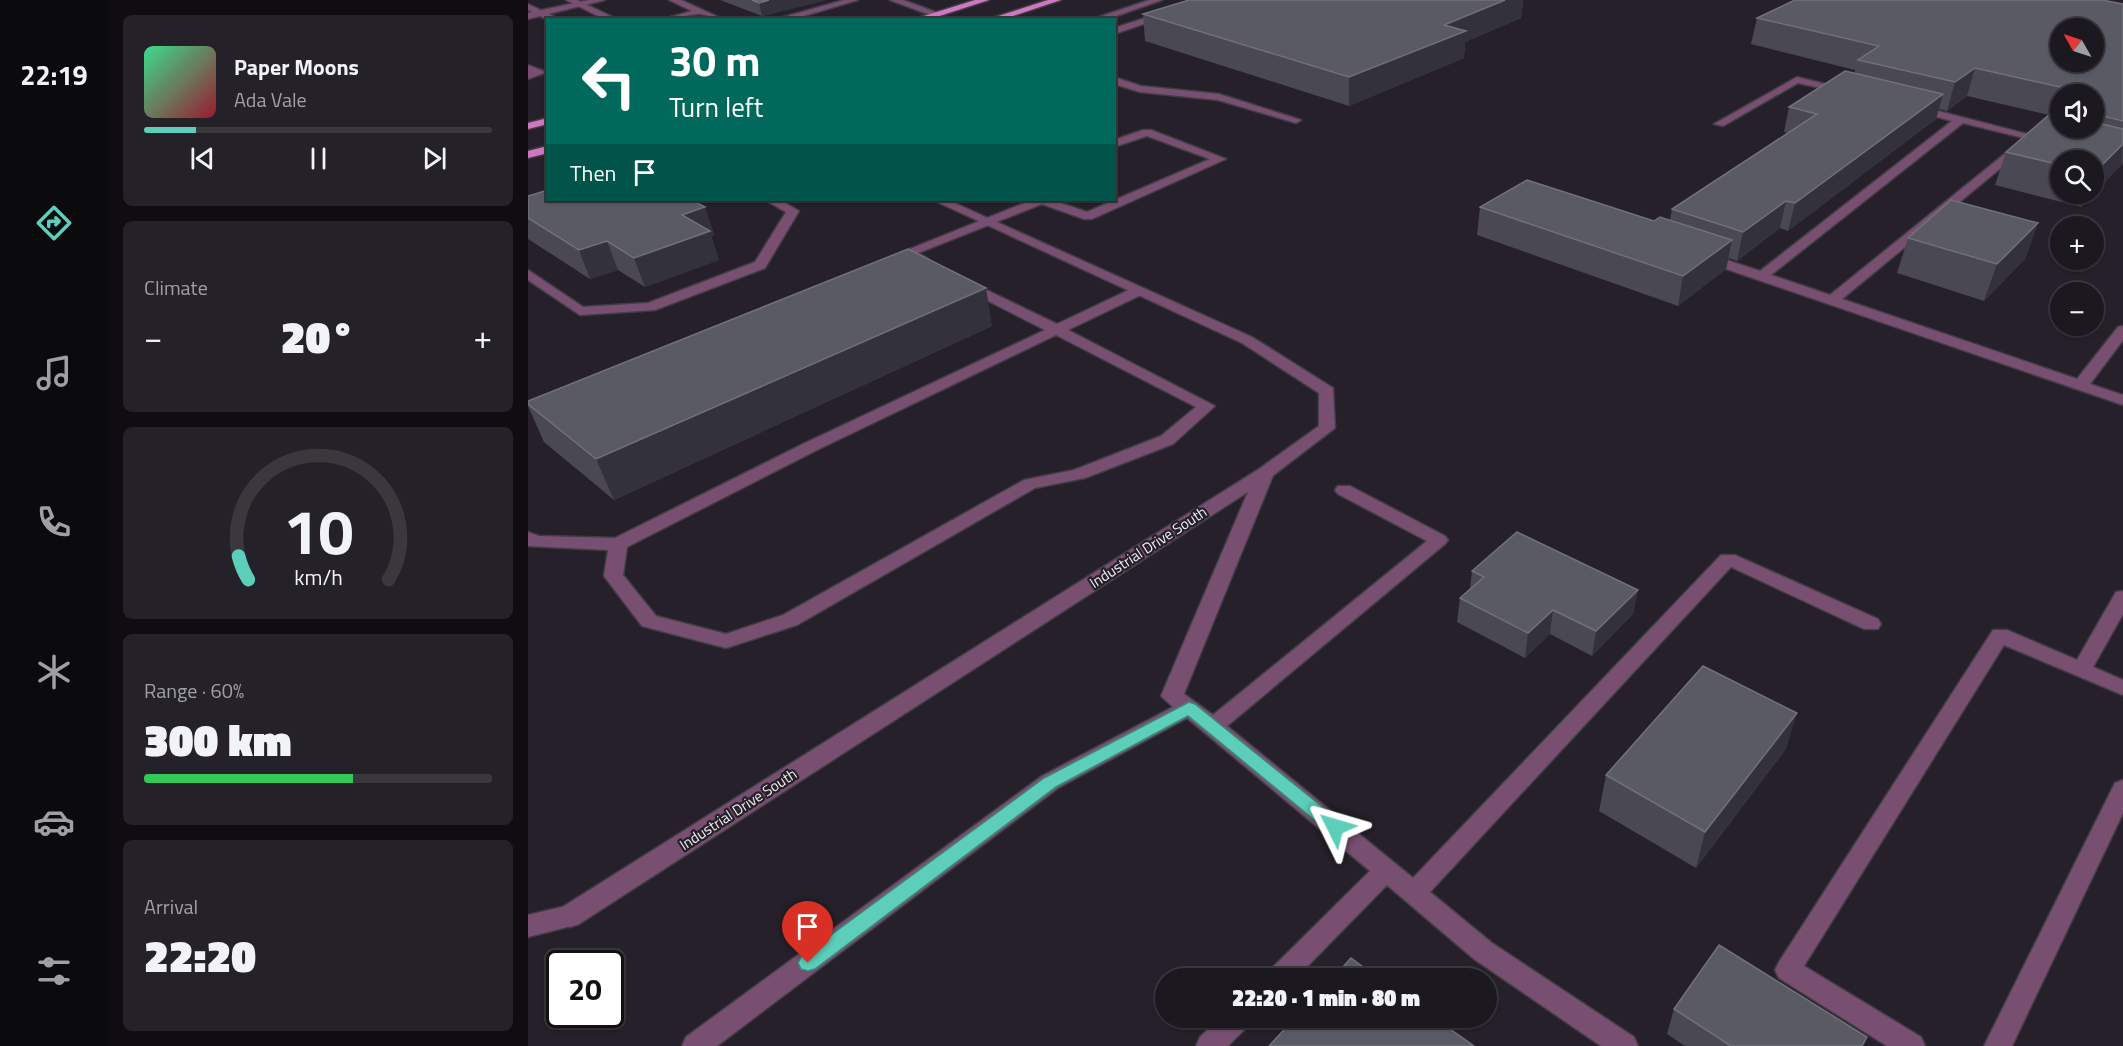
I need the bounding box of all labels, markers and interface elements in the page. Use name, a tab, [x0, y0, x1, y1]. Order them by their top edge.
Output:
north arrow	[2050, 18, 2104, 72]
map controls	[2050, 18, 2104, 336]
text: 30 m	[669, 28, 761, 92]
icon: left	[570, 42, 648, 120]
text: Paper Moons	[234, 50, 359, 84]
text: 22:19	[20, 54, 88, 95]
text: Ada Vale	[234, 84, 307, 115]
button: sound	[2050, 84, 2104, 138]
text: Turn left	[669, 86, 763, 127]
icon: previous	[186, 142, 219, 175]
icon: pause	[302, 142, 335, 175]
icon: next	[418, 142, 451, 175]
button: search	[2050, 150, 2104, 204]
text: Then	[570, 156, 616, 190]
icon: arrive	[628, 156, 661, 189]
icon: directions	[33, 202, 75, 244]
button: +	[2050, 216, 2104, 270]
text: Climate	[144, 272, 208, 303]
button: −	[2050, 282, 2104, 336]
text: 20°	[281, 302, 355, 370]
text: −	[144, 312, 162, 362]
text: +	[474, 312, 492, 362]
icon: music	[33, 352, 75, 394]
text: 10	[283, 483, 353, 578]
street label: Industrial Drive South	[1085, 500, 1211, 594]
icon: phone	[33, 501, 75, 543]
text: km/h	[294, 561, 342, 593]
icon: climate	[33, 651, 75, 693]
text: Range · 60%	[144, 675, 244, 706]
text: 300 km	[144, 705, 292, 773]
street label: Industrial Drive South	[675, 762, 801, 856]
position arrow	[1303, 795, 1367, 859]
icon: car	[33, 801, 75, 843]
text: Arrival	[144, 891, 198, 922]
pin	[782, 901, 833, 963]
icon: arrive	[791, 910, 824, 943]
text: 22:20	[144, 921, 256, 989]
icon: filters	[33, 950, 75, 992]
speed limit sign: 20	[546, 950, 624, 1028]
text: 22:20 · 1 min · 80 m	[1232, 981, 1420, 1015]

